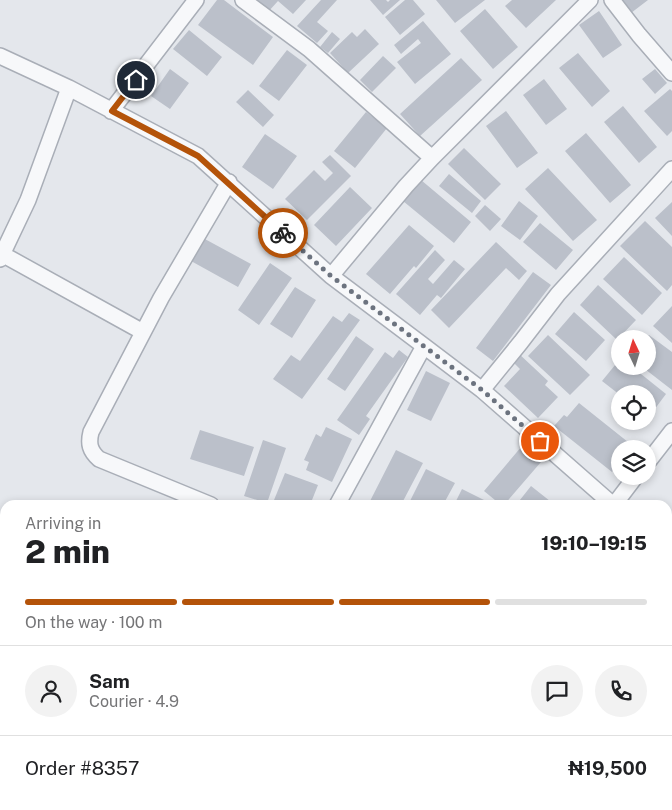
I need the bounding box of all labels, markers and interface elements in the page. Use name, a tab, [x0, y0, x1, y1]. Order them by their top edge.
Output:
pin	[115, 59, 157, 101]
icon: home	[122, 66, 150, 94]
courier	[258, 208, 308, 258]
icon: bike	[269, 219, 297, 247]
north arrow	[611, 330, 656, 375]
map controls	[611, 330, 656, 485]
button: locate	[611, 385, 656, 430]
pin	[519, 420, 561, 462]
icon: bag	[526, 427, 554, 455]
button: layers	[611, 440, 656, 485]
text: Arriving in	[25, 514, 101, 533]
text: 19:10–19:15	[541, 532, 647, 554]
text: 2 min	[25, 533, 110, 570]
text: On the way · 100 m	[25, 613, 162, 632]
button: person	[25, 665, 77, 717]
button: chat	[531, 665, 583, 717]
button: phone	[595, 665, 647, 717]
text: Sam	[89, 670, 130, 692]
text: Courier · 4.9	[89, 692, 179, 711]
text: Order #8357	[25, 757, 139, 779]
text: ₦19,500	[568, 757, 647, 779]

